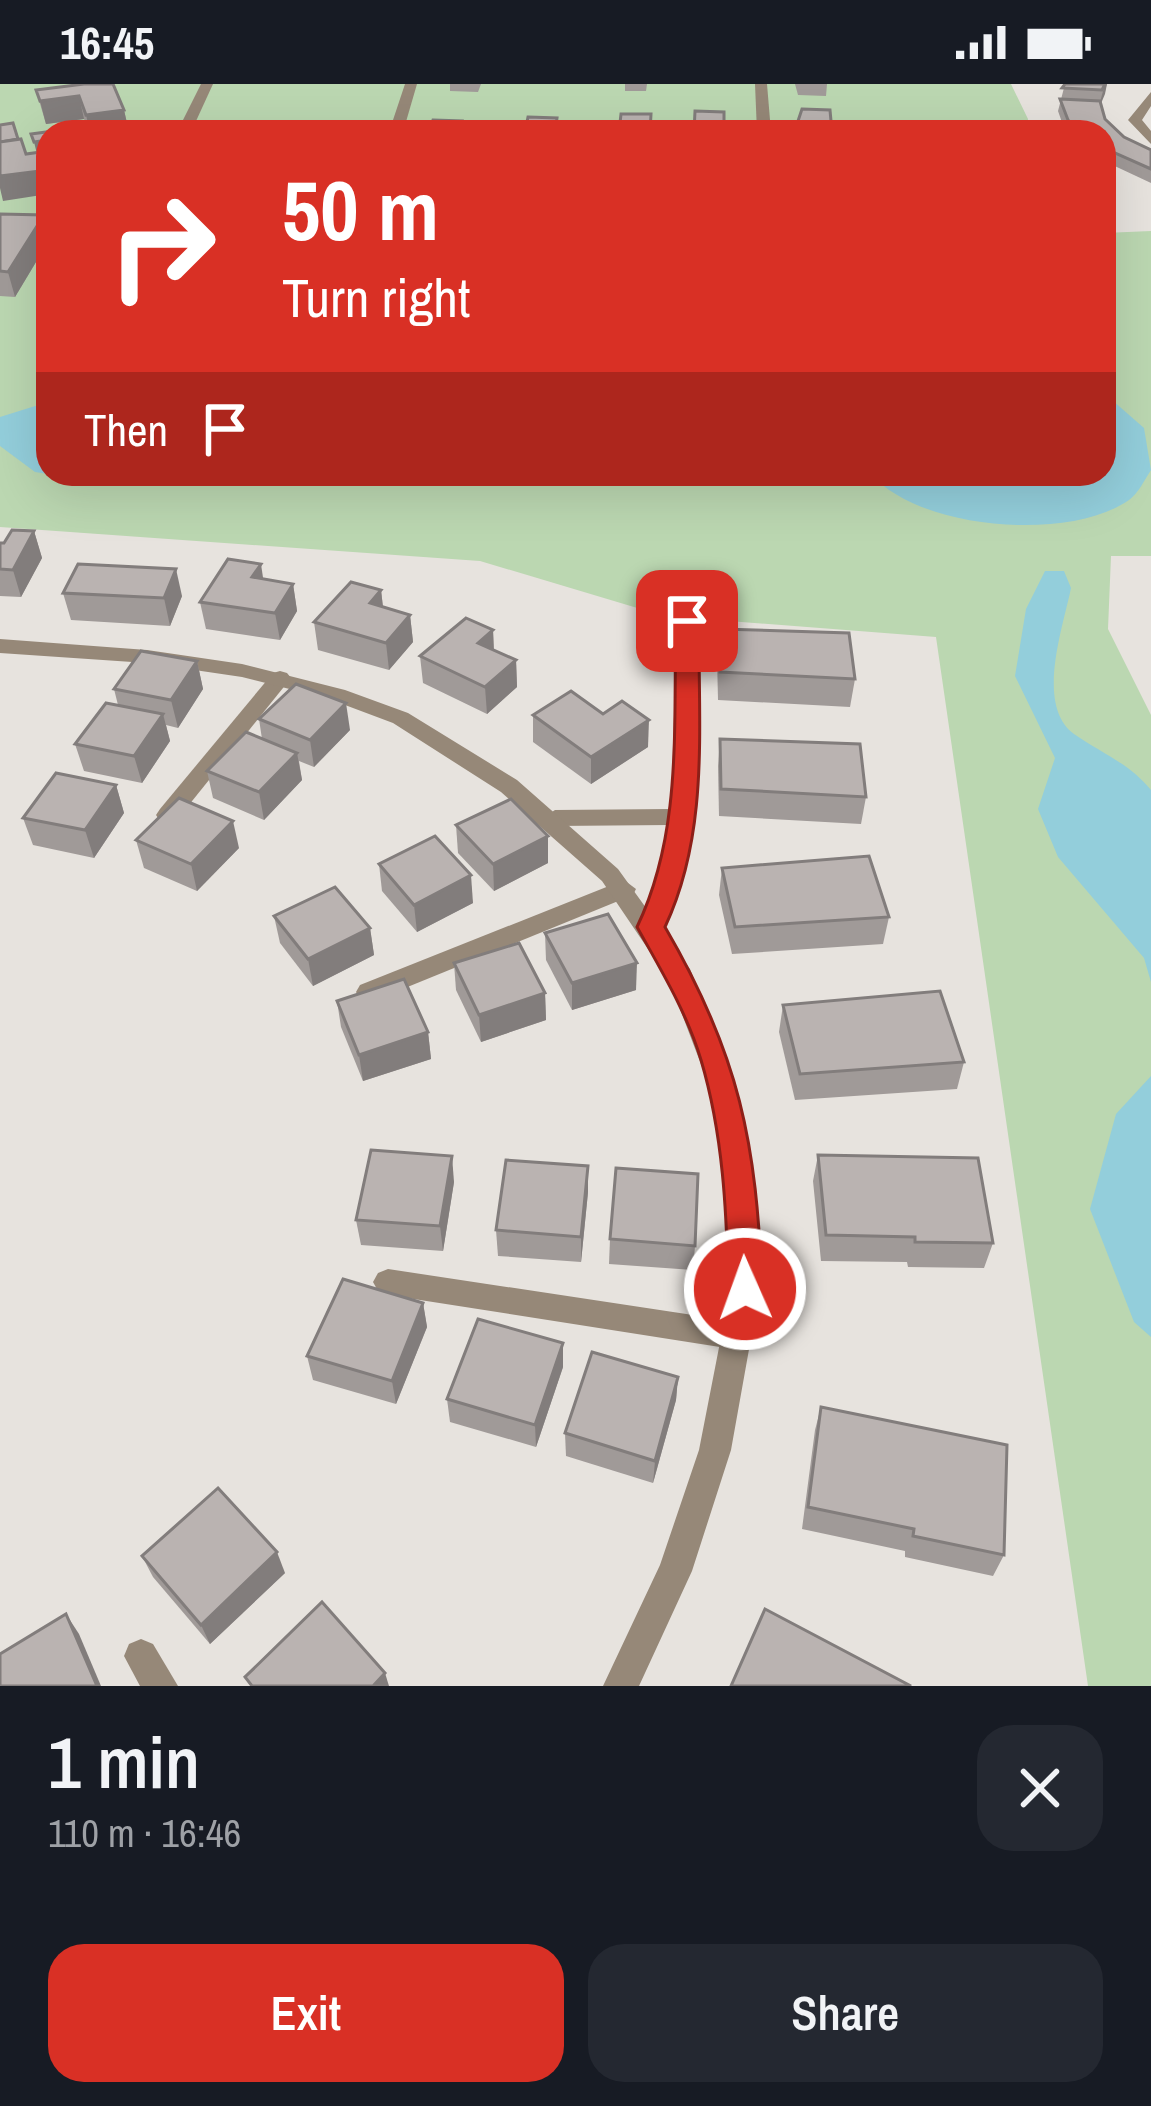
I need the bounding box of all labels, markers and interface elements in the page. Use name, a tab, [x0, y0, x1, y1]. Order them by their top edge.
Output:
text: 16:45	[60, 12, 154, 73]
text: 50 m	[282, 153, 439, 266]
icon: right	[84, 168, 240, 324]
text: Turn right	[282, 261, 470, 334]
icon: arrive	[192, 396, 258, 462]
text: Then	[84, 399, 168, 460]
pin	[636, 570, 738, 672]
icon: arrive	[654, 588, 720, 654]
position arrow	[682, 1226, 808, 1352]
text: 1 min	[48, 1713, 200, 1810]
button: close	[977, 1725, 1103, 1851]
text: 110 m · 16:46	[48, 1807, 241, 1859]
button: Exit	[48, 1944, 564, 2082]
button: Share	[588, 1944, 1103, 2082]

